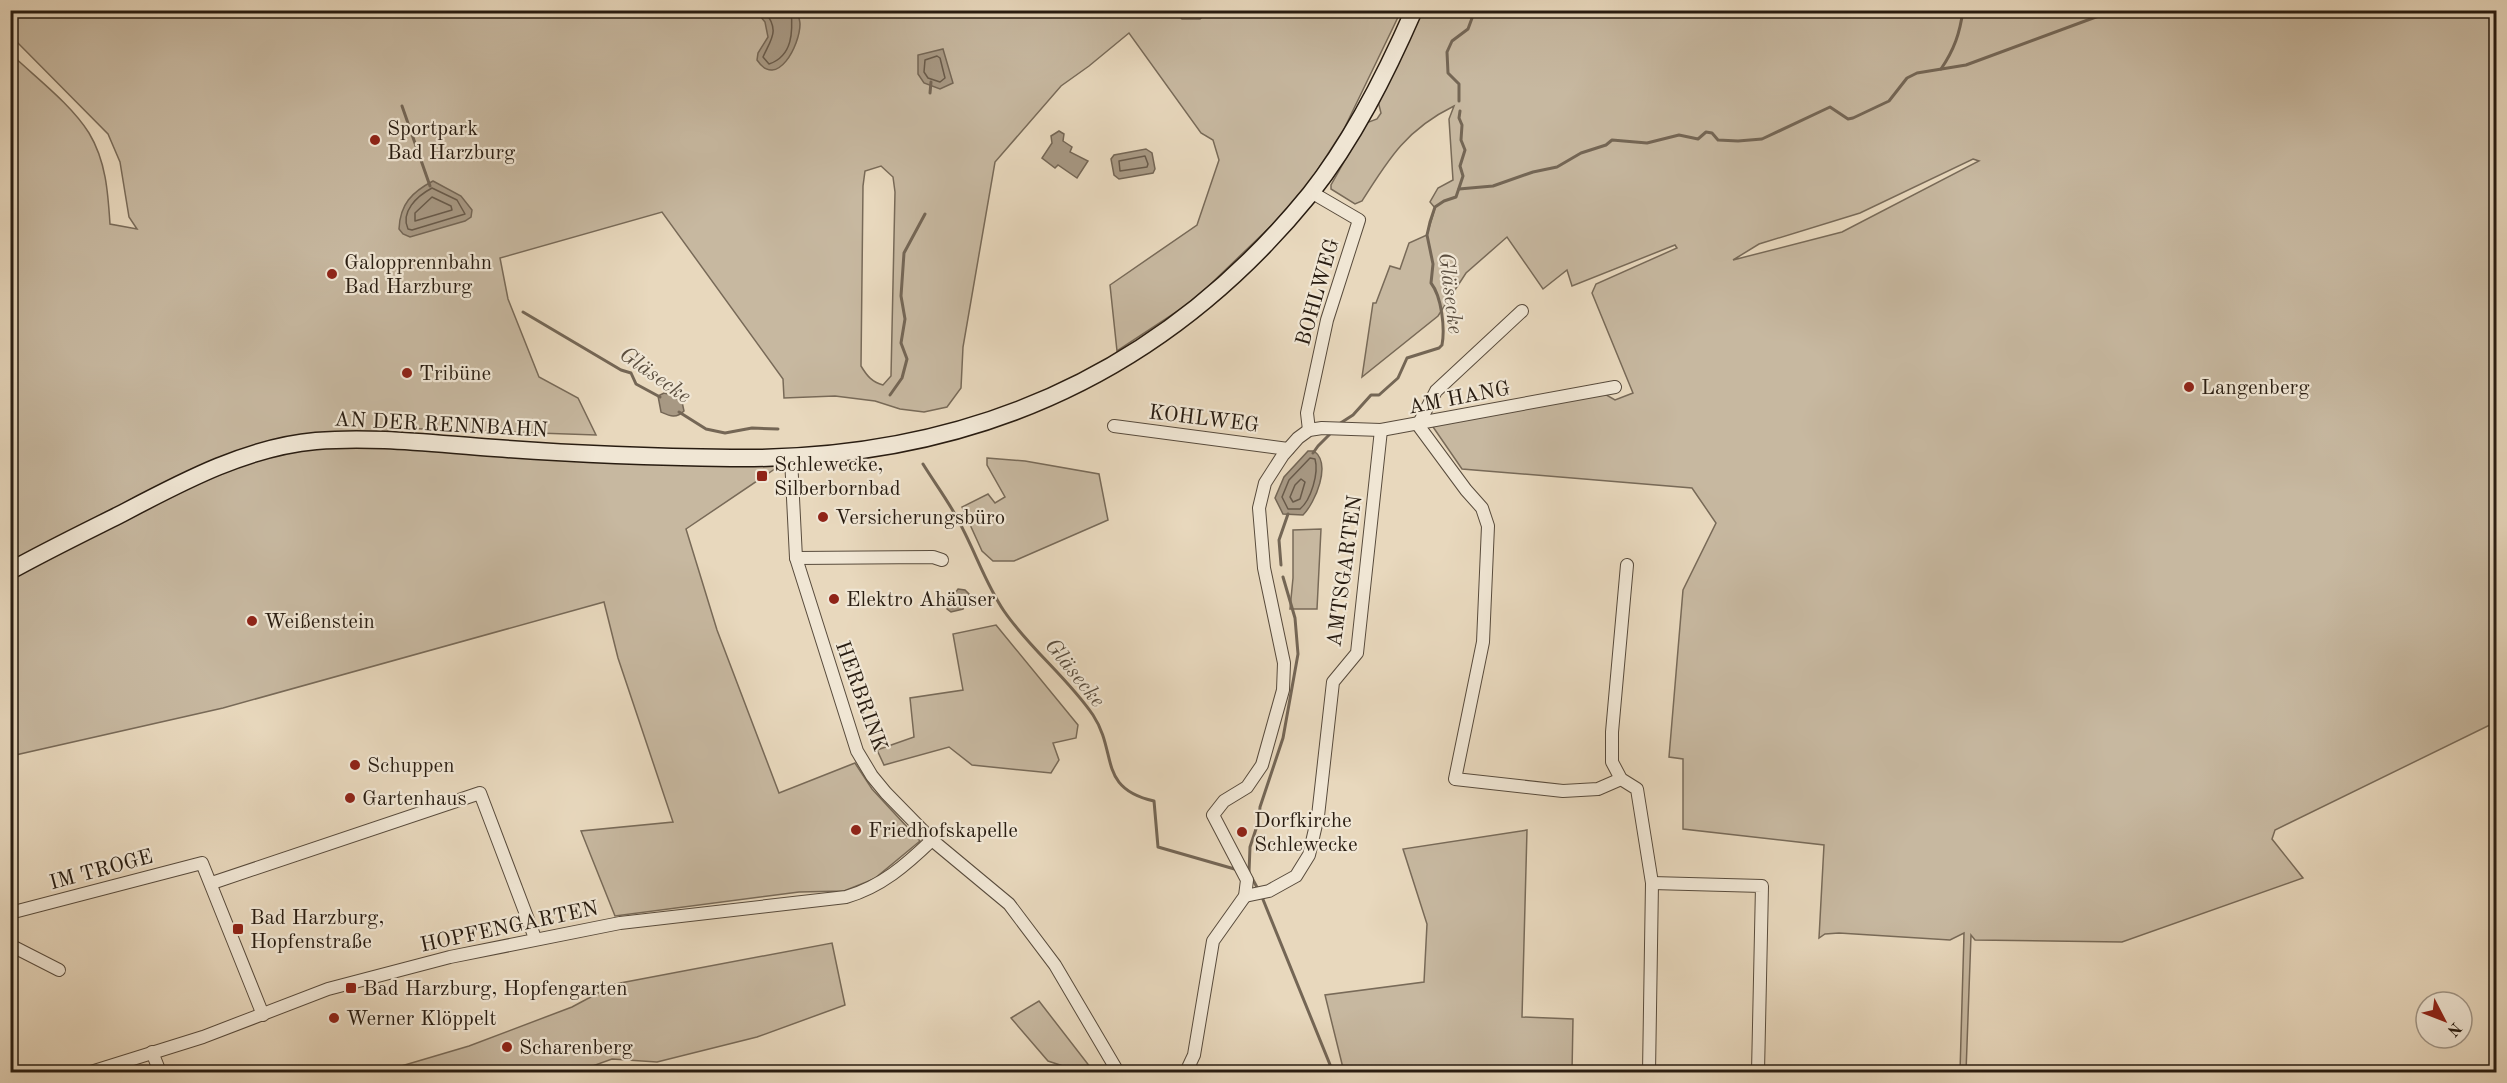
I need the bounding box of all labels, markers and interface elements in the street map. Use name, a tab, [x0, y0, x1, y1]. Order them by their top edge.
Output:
place label: Sportpark Bad Harzburg	[387, 119, 516, 164]
marker: Sportpark Bad Harzburg	[368, 133, 382, 147]
street label: BOHLWEG	[1293, 236, 1344, 348]
water label: Gläsecke	[1434, 251, 1466, 335]
place label: Galopprennbahn Bad Harzburg	[344, 253, 492, 298]
marker: Galopprennbahn Bad Harzburg	[325, 267, 339, 281]
water label: Gläsecke	[615, 343, 695, 408]
place label: Tribüne	[419, 364, 491, 385]
marker: Tribüne	[400, 366, 414, 380]
street label: AM HANG	[1407, 378, 1512, 419]
place label: Langenberg	[2201, 378, 2310, 399]
marker: Langenberg	[2182, 380, 2196, 394]
street label: KOHLWEG	[1147, 402, 1260, 437]
street label: AN DER RENNBAHN	[333, 409, 548, 442]
place label: Schlewecke, Silberbornbad	[774, 455, 901, 500]
marker: Schlewecke, Silberbornbad	[755, 469, 769, 483]
street label: AMTSGARTEN	[1324, 494, 1367, 648]
place label: Versicherungsbüro	[835, 508, 1005, 529]
marker: Versicherungsbüro	[816, 510, 830, 524]
place label: Elektro Ahäuser	[846, 590, 996, 611]
marker: Elektro Ahäuser	[827, 592, 841, 606]
place label: Weißenstein	[264, 612, 375, 633]
marker: Weißenstein	[245, 614, 259, 628]
water label: Gläsecke	[1040, 635, 1109, 712]
street label: HERBRINK	[831, 638, 890, 755]
place label: Schuppen	[367, 756, 455, 777]
marker: Schuppen	[348, 758, 362, 772]
place label: Gartenhaus	[362, 789, 467, 810]
marker: Gartenhaus	[343, 791, 357, 805]
place label: Dorfkirche Schlewecke	[1254, 811, 1358, 856]
place label: Friedhofskapelle	[868, 821, 1018, 842]
marker: Friedhofskapelle	[849, 823, 863, 837]
marker: Dorfkirche Schlewecke	[1235, 825, 1249, 839]
street label: IM TROGE	[47, 847, 155, 894]
street label: HOPFENGARTEN	[418, 898, 600, 957]
place label: Bad Harzburg, Hopfenstraße	[250, 908, 384, 953]
marker: Bad Harzburg, Hopfenstraße	[231, 922, 245, 936]
place label: Bad Harzburg, Hopfengarten	[363, 979, 628, 1000]
marker: Bad Harzburg, Hopfengarten	[344, 981, 358, 995]
north arrow	[2414, 990, 2474, 1050]
place label: Werner Klöppelt	[346, 1009, 497, 1030]
marker: Werner Klöppelt	[327, 1011, 341, 1025]
text: N	[2443, 1019, 2464, 1039]
place label: Scharenberg	[519, 1038, 634, 1059]
marker: Scharenberg	[500, 1040, 514, 1054]

